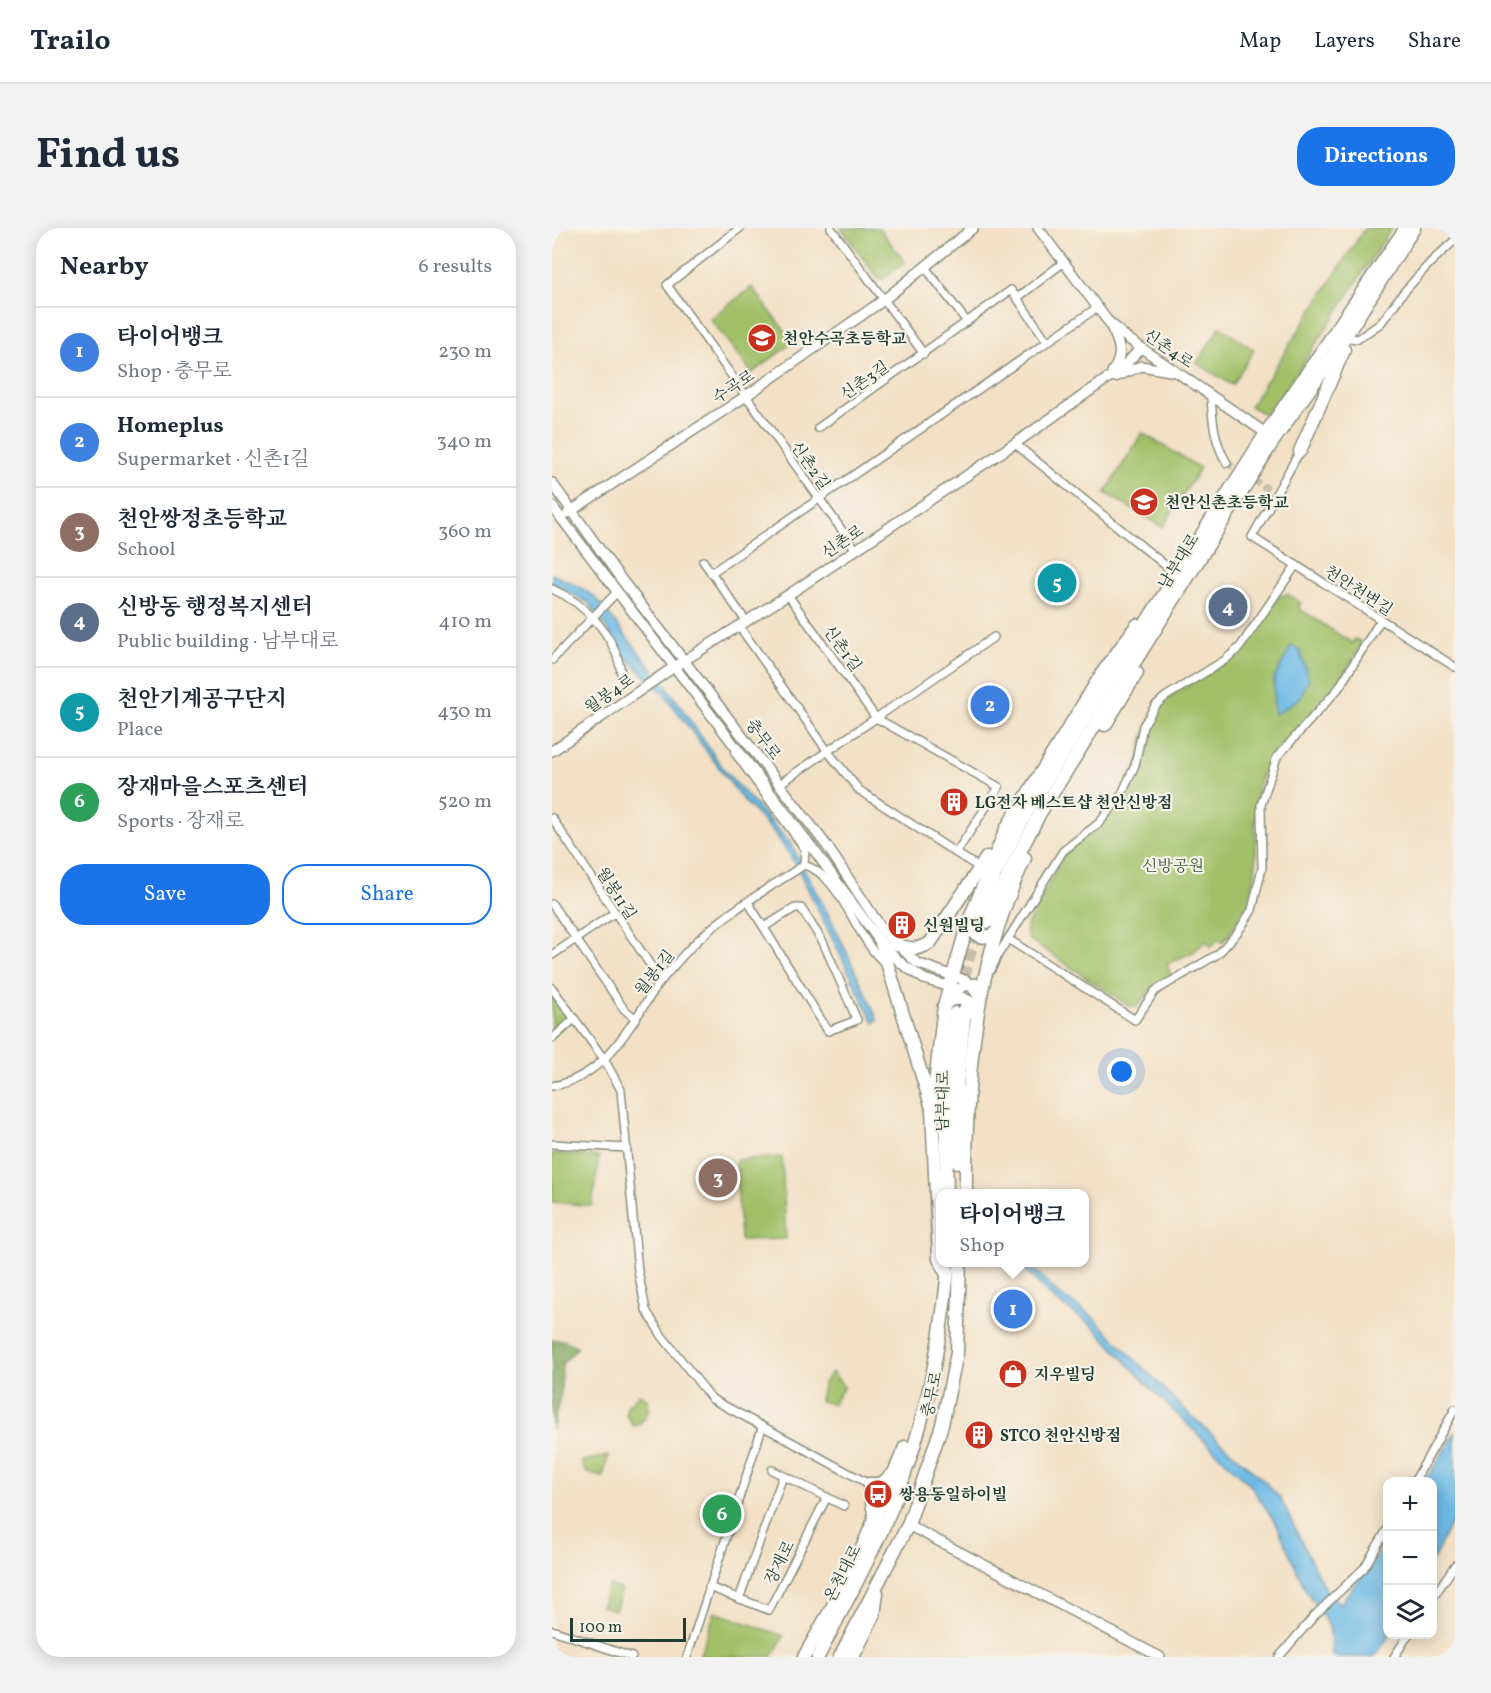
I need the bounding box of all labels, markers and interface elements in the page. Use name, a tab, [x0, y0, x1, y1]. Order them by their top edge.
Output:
text: Trailo	[30, 22, 111, 61]
text: Map	[1239, 27, 1281, 56]
text: Layers	[1314, 27, 1375, 56]
text: Share	[1408, 27, 1461, 56]
text: Find us	[36, 127, 180, 186]
button: Directions	[1297, 127, 1455, 186]
text: Nearby	[60, 249, 149, 285]
text: 6 results	[419, 253, 492, 281]
school or university icon: 천안수곡초등학교	[746, 322, 778, 354]
text: 타이어뱅크	[117, 323, 223, 354]
street label: 신촌4로	[1139, 325, 1198, 375]
place label: 천안수곡초등학교	[783, 329, 907, 351]
text: 1	[75, 338, 84, 366]
text: 230 m	[438, 338, 492, 366]
street label: 신촌3길	[836, 357, 894, 406]
text: Shop · 충무로	[117, 358, 232, 386]
street label: 수곡로	[709, 365, 760, 410]
text: Homeplus	[117, 411, 224, 442]
text: 2	[74, 428, 85, 456]
text: 340 m	[436, 428, 492, 456]
street label: 신촌2길	[785, 437, 834, 495]
text: Supermarket · 신촌1길	[117, 446, 309, 474]
school or university icon: 천안신촌초등학교	[1128, 486, 1160, 518]
place label: 천안신촌초등학교	[1165, 493, 1289, 515]
text: 천안쌍정초등학교	[117, 505, 287, 536]
text: 3	[74, 518, 85, 546]
text: 360 m	[438, 518, 492, 546]
street label: 신촌로	[818, 520, 869, 565]
street label: 남부대로	[1154, 530, 1206, 594]
text: School	[117, 536, 175, 564]
pin: 5	[1038, 560, 1076, 606]
street label: 천안천변길	[1320, 561, 1396, 622]
pin: 4	[1208, 584, 1248, 629]
text: 신방동 행정복지센터	[117, 593, 313, 624]
text: 4	[73, 608, 86, 636]
text: 410 m	[439, 608, 492, 636]
street label: 신촌1길	[817, 621, 866, 677]
text: Public building · 남부대로	[117, 628, 338, 656]
street label: 월봉4로	[581, 669, 640, 720]
pin: 2	[970, 682, 1010, 728]
text: 천안기계공구단지	[117, 685, 287, 716]
text: 5	[75, 698, 84, 726]
text: 430 m	[437, 698, 492, 726]
street label: 충무로	[740, 715, 785, 766]
text: Place	[117, 716, 163, 744]
text: 장재마을스포츠센터	[117, 773, 308, 804]
building icon: LG전자 베스트샵 천안신방점	[938, 786, 970, 818]
text: 6	[74, 788, 85, 816]
text: 520 m	[438, 788, 492, 816]
place label: LG전자 베스트샵 천안신방점	[975, 793, 1172, 815]
text: Sports · 장재로	[117, 808, 244, 836]
park label: 신방공원	[1142, 856, 1204, 878]
street label: 월봉11길	[590, 863, 641, 925]
button: Save	[60, 864, 270, 925]
button: Share	[282, 864, 492, 925]
building icon: 신원빌딩	[886, 909, 918, 941]
place label: 신원빌딩	[923, 916, 985, 938]
street label: 월봉1길	[631, 946, 680, 1001]
your location	[1107, 1057, 1136, 1086]
street label: 남부대로	[932, 1069, 956, 1132]
pin: 3	[698, 1156, 738, 1200]
popup	[936, 1189, 1089, 1267]
text: 타이어뱅크	[959, 1201, 1066, 1232]
text: Shop	[959, 1232, 1004, 1260]
pin: 1	[994, 1286, 1032, 1332]
shop icon: 지우빌딩	[997, 1358, 1029, 1390]
place label: 지우빌딩	[1034, 1365, 1096, 1387]
street label: 충무로	[917, 1369, 949, 1419]
building icon: STCO 천안신방점	[963, 1419, 995, 1451]
place label: STCO 천안신방점	[1000, 1426, 1121, 1448]
map controls	[1383, 1477, 1437, 1639]
button: +	[1383, 1477, 1437, 1531]
bus stop icon: 쌍용동일하이빌	[862, 1478, 894, 1510]
place label: 쌍용동일하이빌	[899, 1485, 1007, 1507]
pin: 6	[702, 1492, 742, 1536]
button: −	[1383, 1531, 1437, 1585]
street label: 장재로	[760, 1537, 801, 1589]
street label: 온천대로	[820, 1541, 868, 1606]
button: layers	[1383, 1585, 1437, 1639]
scale bar	[570, 1615, 686, 1642]
text: 100 m	[579, 1617, 622, 1639]

